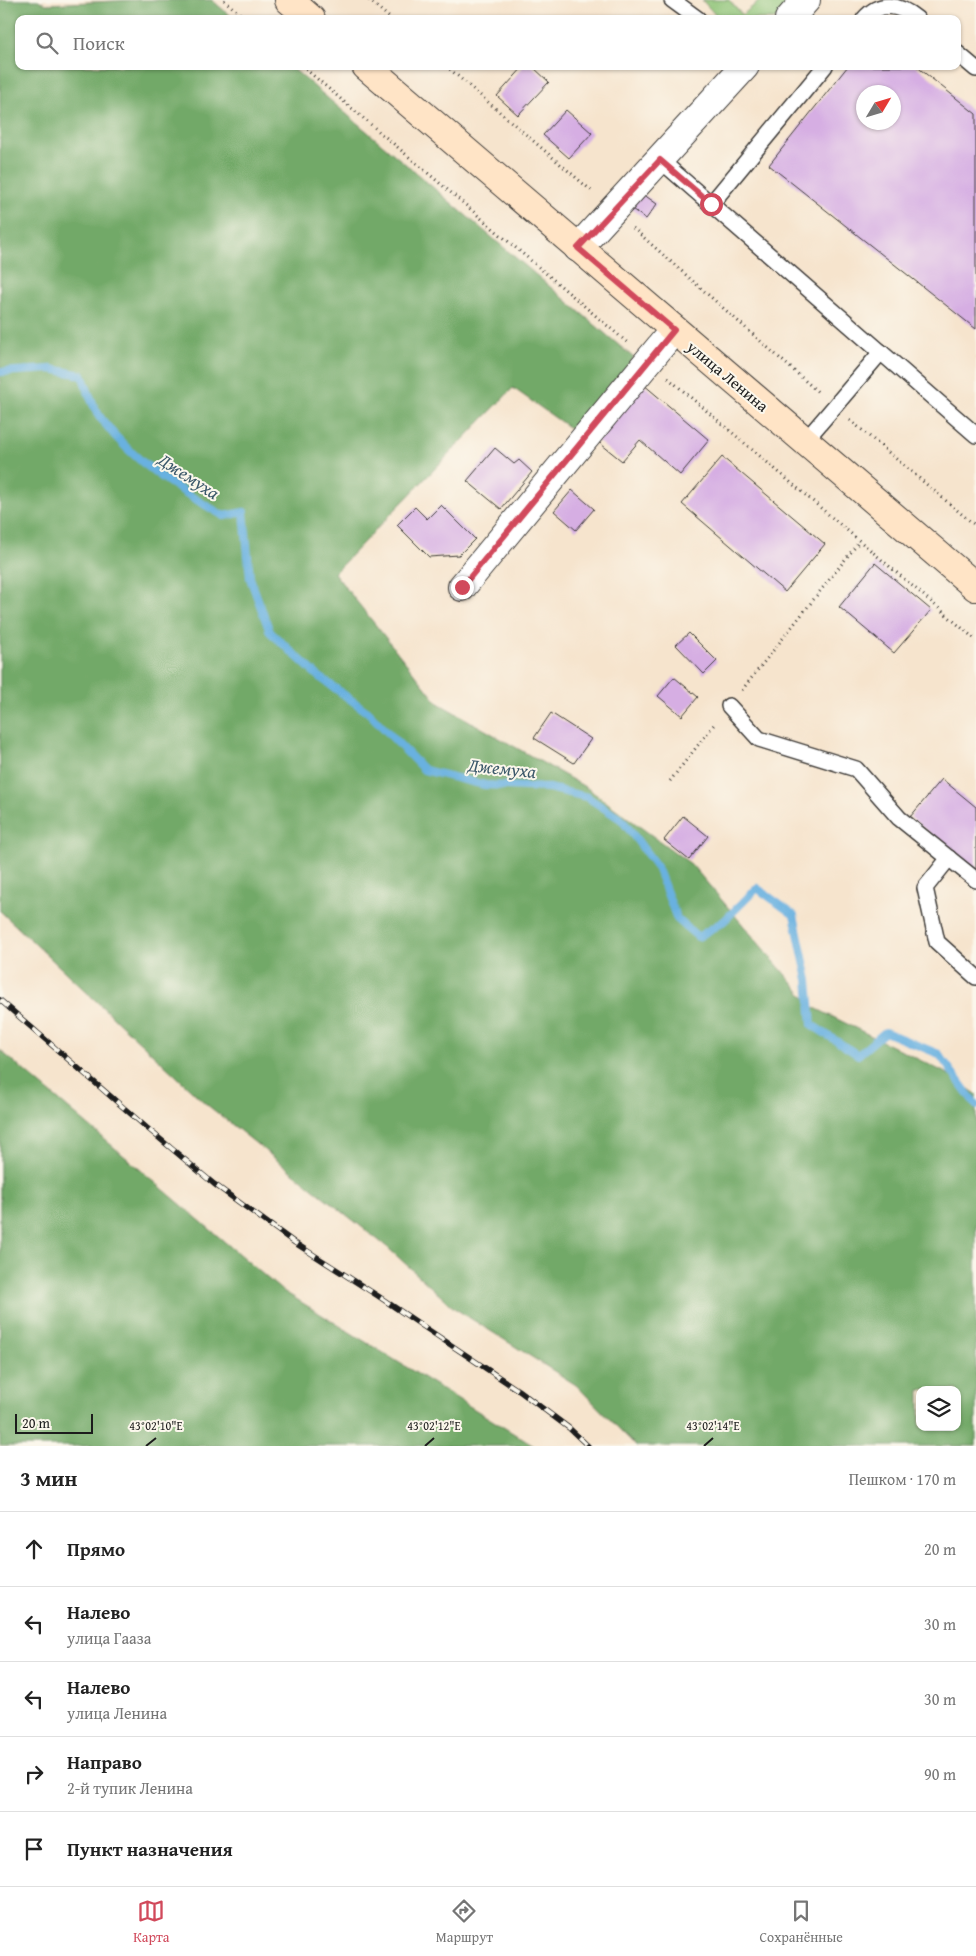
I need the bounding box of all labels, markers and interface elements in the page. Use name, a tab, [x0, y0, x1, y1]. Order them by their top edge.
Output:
search box	[15, 15, 961, 70]
icon: search	[33, 29, 61, 57]
text: Поиск	[73, 29, 125, 57]
north arrow	[856, 85, 901, 130]
route start	[700, 193, 723, 216]
street label: улица Ленина	[681, 334, 774, 418]
water label: Джемуха	[152, 446, 226, 506]
route end	[451, 576, 474, 599]
water label: Джемуха	[466, 751, 538, 785]
map controls	[916, 1386, 961, 1431]
button: layers	[916, 1386, 961, 1431]
scale bar	[15, 1411, 92, 1434]
text: 20 m	[22, 1413, 50, 1433]
text: 43°02'10"E	[129, 1417, 183, 1434]
text: 43°02'12"E	[407, 1417, 461, 1434]
text: 43°02'14"E	[686, 1417, 740, 1434]
text: 3 мин	[20, 1463, 77, 1494]
text: Пешком · 170 m	[849, 1467, 956, 1491]
icon: ahead	[20, 1535, 48, 1563]
text: Прямо	[67, 1535, 125, 1563]
text: 20 m	[924, 1537, 956, 1561]
text: Налево	[67, 1598, 130, 1626]
icon: left	[20, 1610, 48, 1638]
text: 30 m	[924, 1612, 956, 1636]
text: улица Гааза	[67, 1626, 151, 1650]
text: Налево	[67, 1673, 130, 1701]
icon: left	[20, 1685, 48, 1713]
text: 30 m	[924, 1687, 956, 1711]
text: улица Ленина	[67, 1701, 167, 1725]
text: Направо	[67, 1748, 142, 1776]
icon: right	[20, 1760, 48, 1788]
text: 90 m	[924, 1762, 956, 1786]
text: 2-й тупик Ленина	[67, 1776, 193, 1800]
icon: arrive	[20, 1835, 48, 1863]
text: Пункт назначения	[67, 1835, 233, 1863]
tab: Карта	[133, 1897, 169, 1947]
tab: Маршрут	[436, 1897, 493, 1947]
tab: Сохранённые	[759, 1897, 843, 1947]

